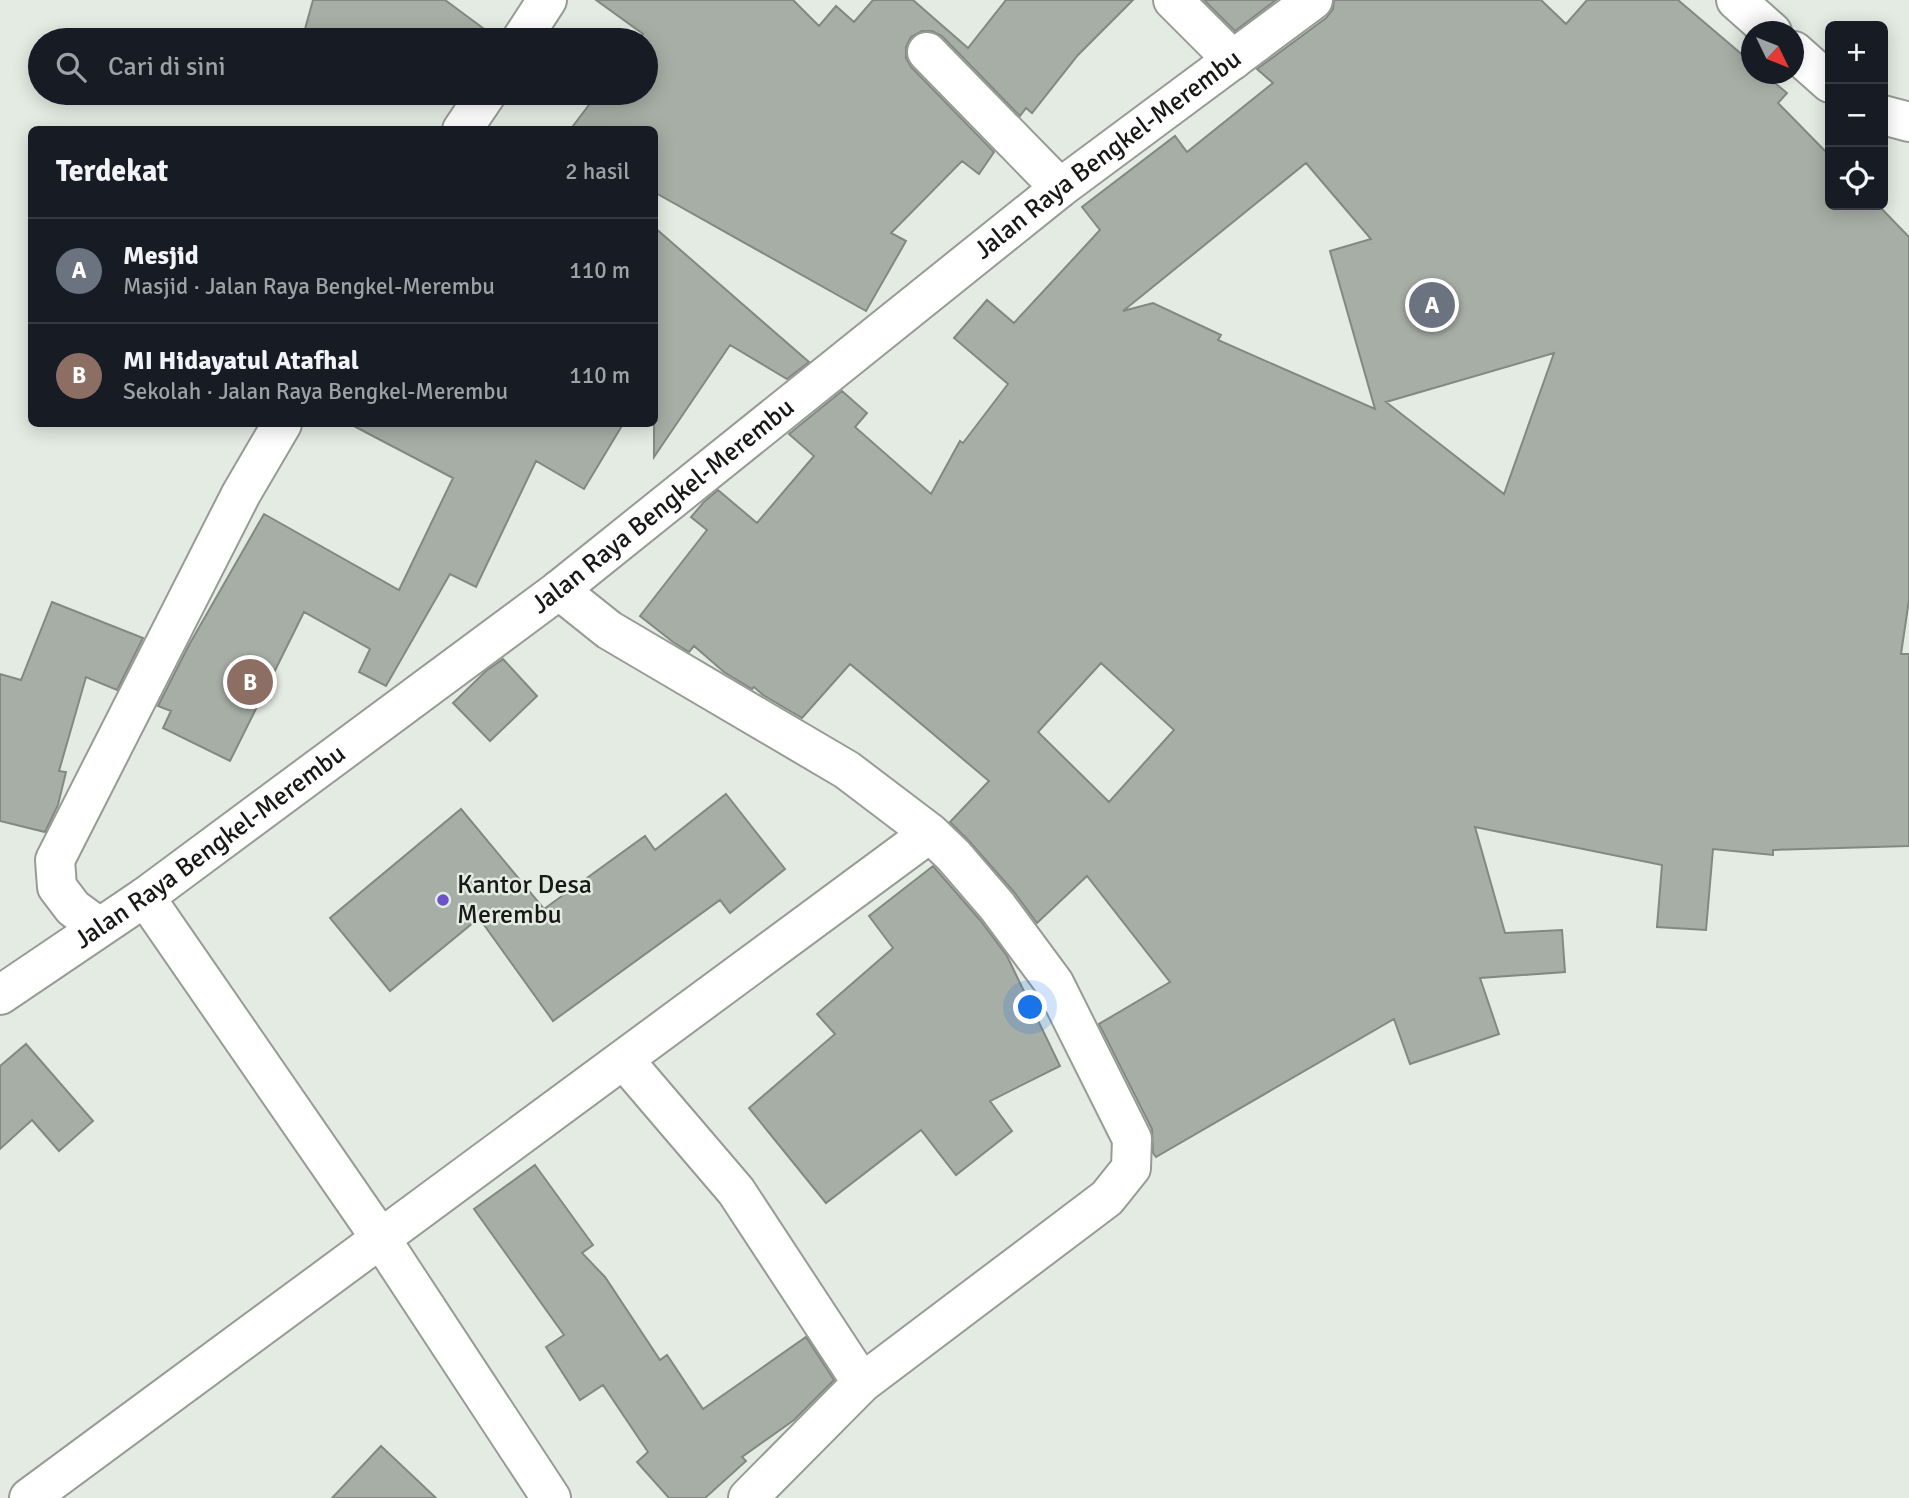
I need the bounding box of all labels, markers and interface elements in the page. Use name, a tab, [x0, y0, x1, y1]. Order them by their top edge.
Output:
north arrow	[1741, 21, 1804, 84]
map controls	[1825, 21, 1888, 210]
button: +	[1825, 21, 1888, 84]
search box	[28, 28, 658, 105]
street label: Jalan Raya Bengkel-Merembu	[968, 43, 1248, 267]
icon: search	[52, 48, 90, 86]
text: Cari di sini	[108, 51, 226, 83]
button: −	[1825, 84, 1888, 147]
button: locate	[1825, 147, 1888, 210]
text: Terdekat	[56, 153, 168, 190]
text: 2 hasil	[565, 157, 630, 186]
text: Mesjid	[123, 240, 199, 272]
text: A	[72, 256, 86, 285]
text: 110 m	[569, 256, 630, 285]
text: Masjid · Jalan Raya Bengkel-Merembu	[123, 272, 495, 301]
pin: A	[1409, 279, 1455, 331]
text: MI Hidayatul Atafhal	[123, 345, 359, 377]
text: B	[72, 361, 86, 390]
text: 110 m	[569, 361, 630, 390]
text: Sekolah · Jalan Raya Bengkel-Merembu	[123, 377, 508, 406]
street label: Jalan Raya Bengkel-Merembu	[525, 391, 801, 621]
pin: B	[227, 656, 273, 708]
street label: Jalan Raya Bengkel-Merembu	[68, 738, 352, 956]
place label: Kantor Desa Merembu	[457, 869, 592, 931]
marker: Kantor Desa Merembu	[435, 892, 451, 908]
your location	[1013, 990, 1047, 1024]

